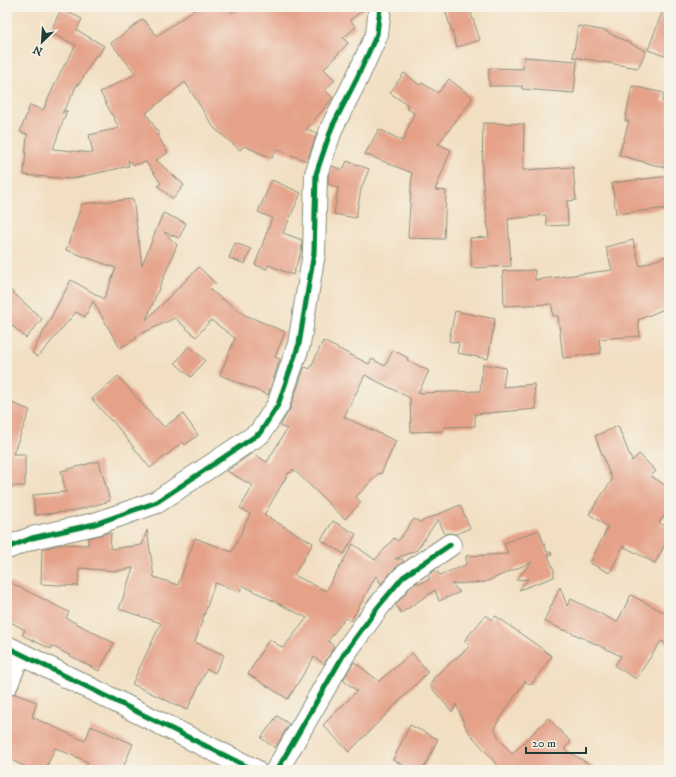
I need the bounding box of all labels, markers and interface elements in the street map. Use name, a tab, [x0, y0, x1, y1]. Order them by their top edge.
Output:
north arrow	[22, 22, 62, 62]
text: N	[31, 42, 45, 58]
scale bar	[526, 729, 586, 755]
text: 20 m	[532, 736, 556, 751]

